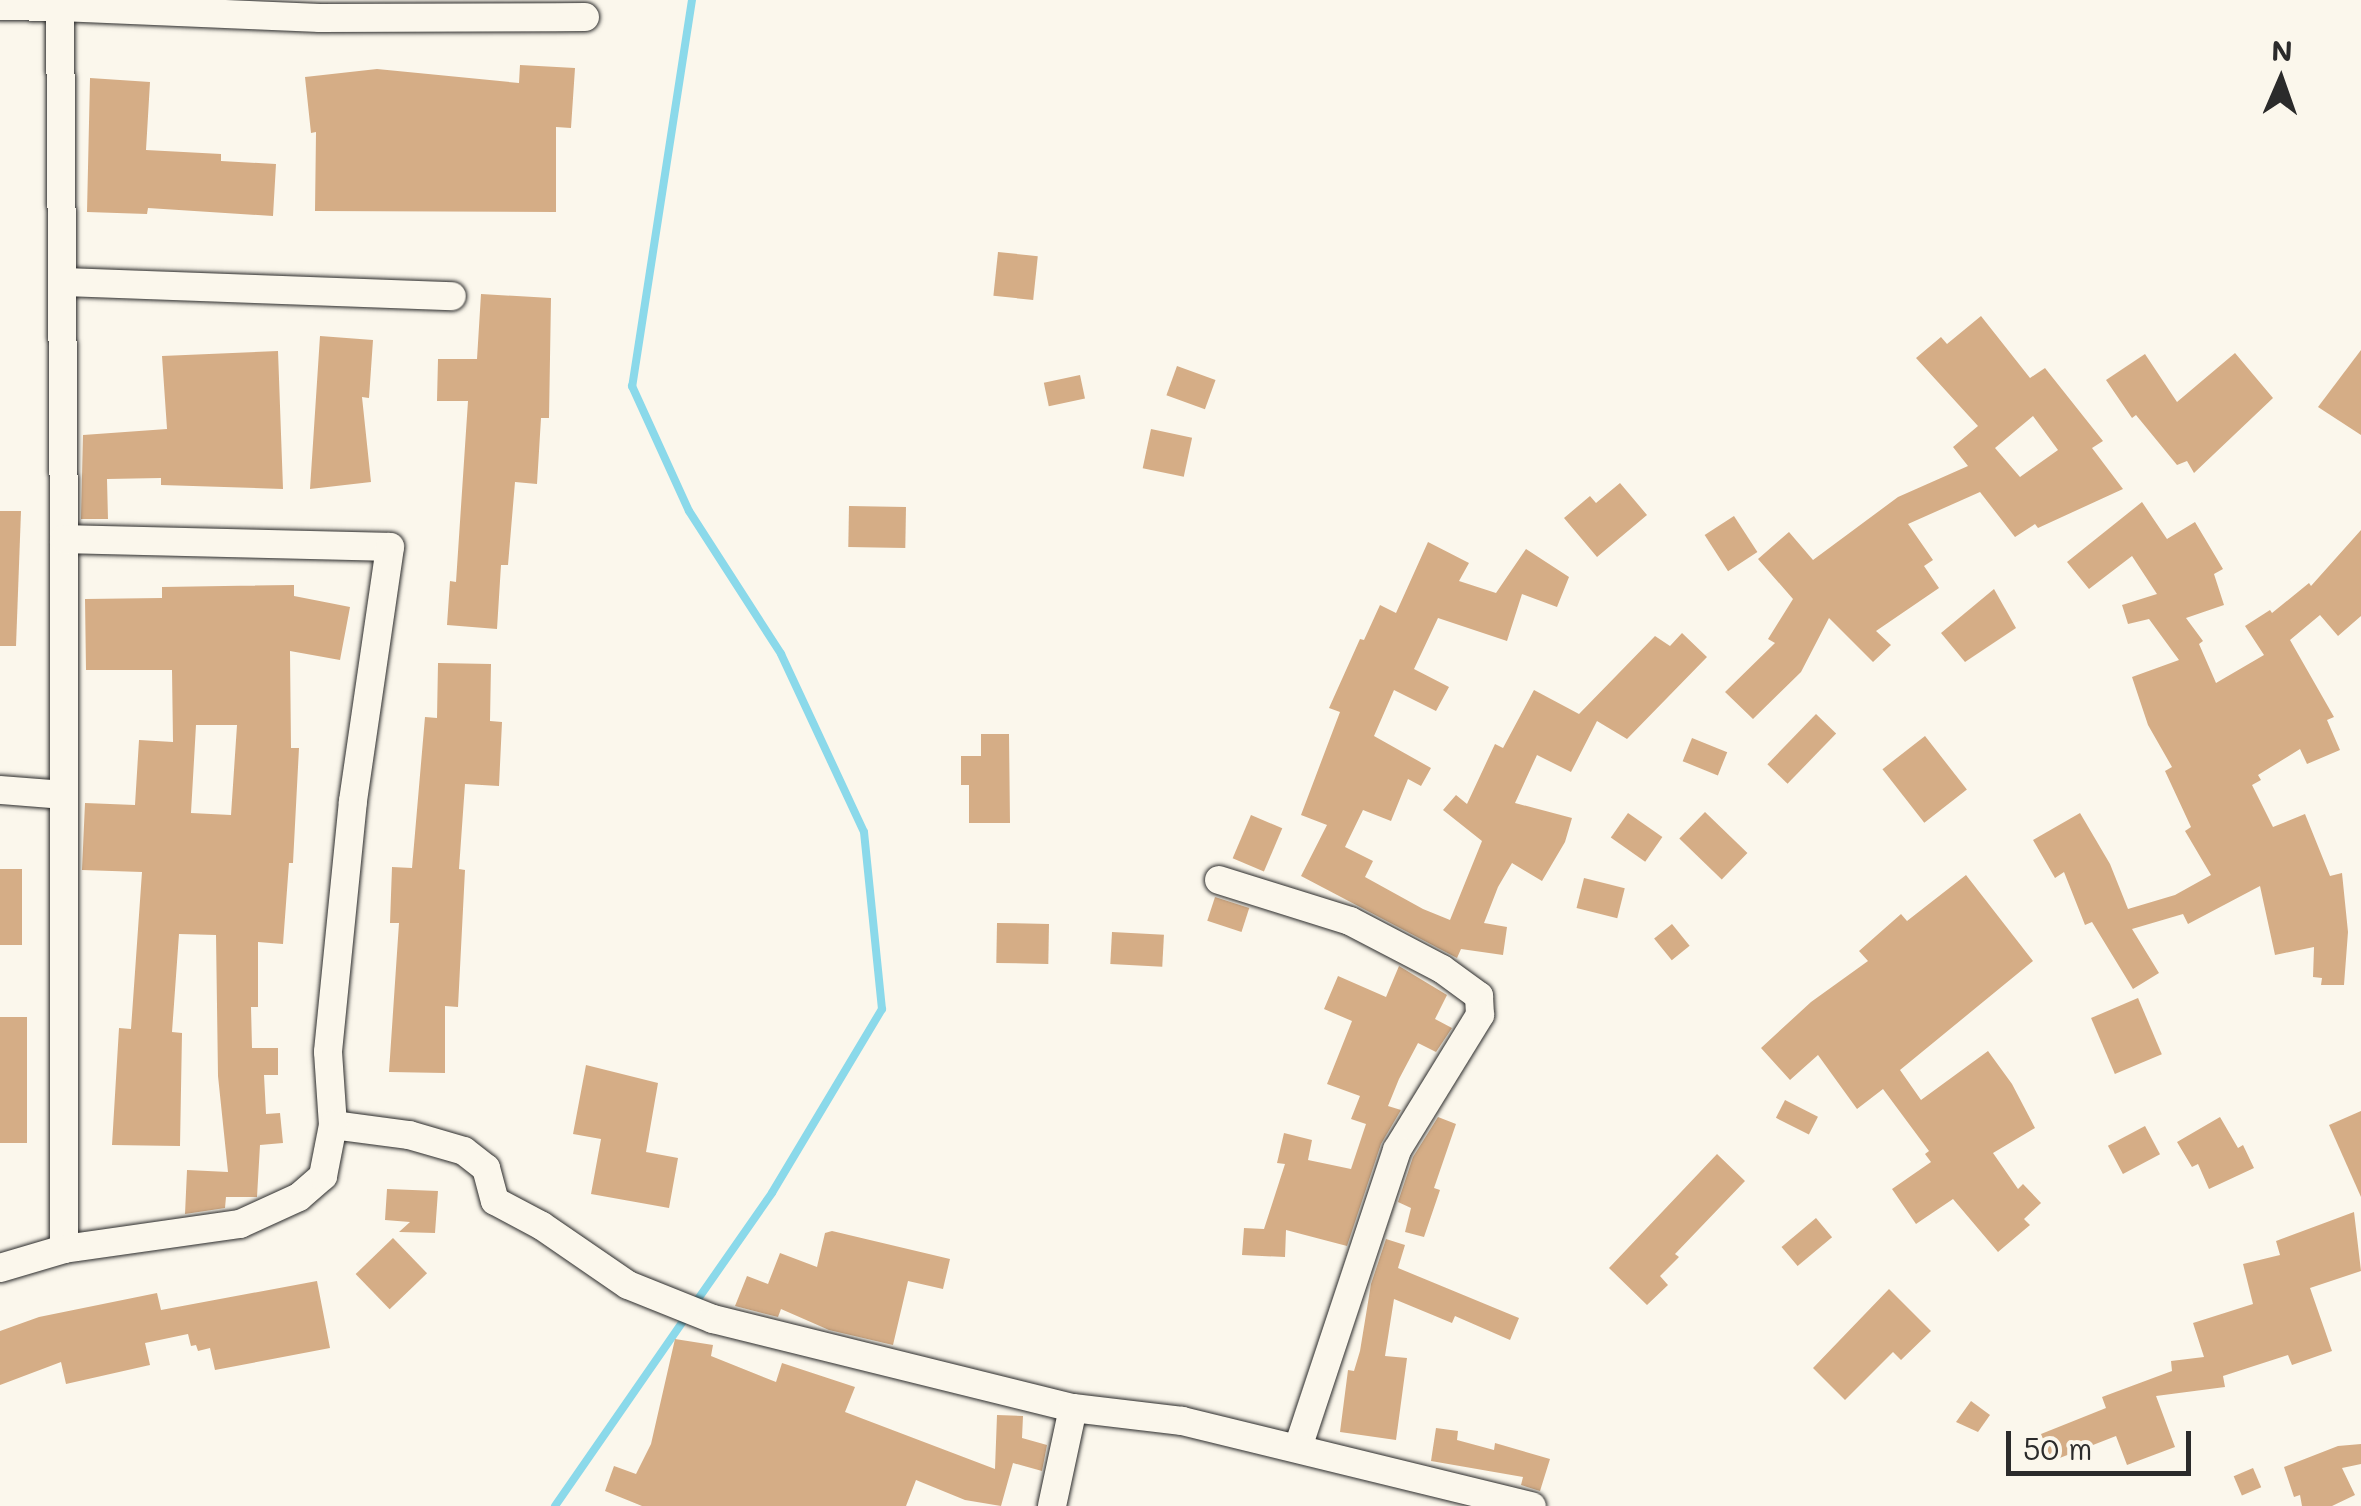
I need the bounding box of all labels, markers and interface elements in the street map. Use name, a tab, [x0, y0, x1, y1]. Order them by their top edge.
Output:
north arrow	[2231, 30, 2331, 130]
text: N	[2271, 32, 2293, 68]
scale bar	[2011, 1411, 2196, 1473]
text: 50 m	[2023, 1428, 2093, 1468]

